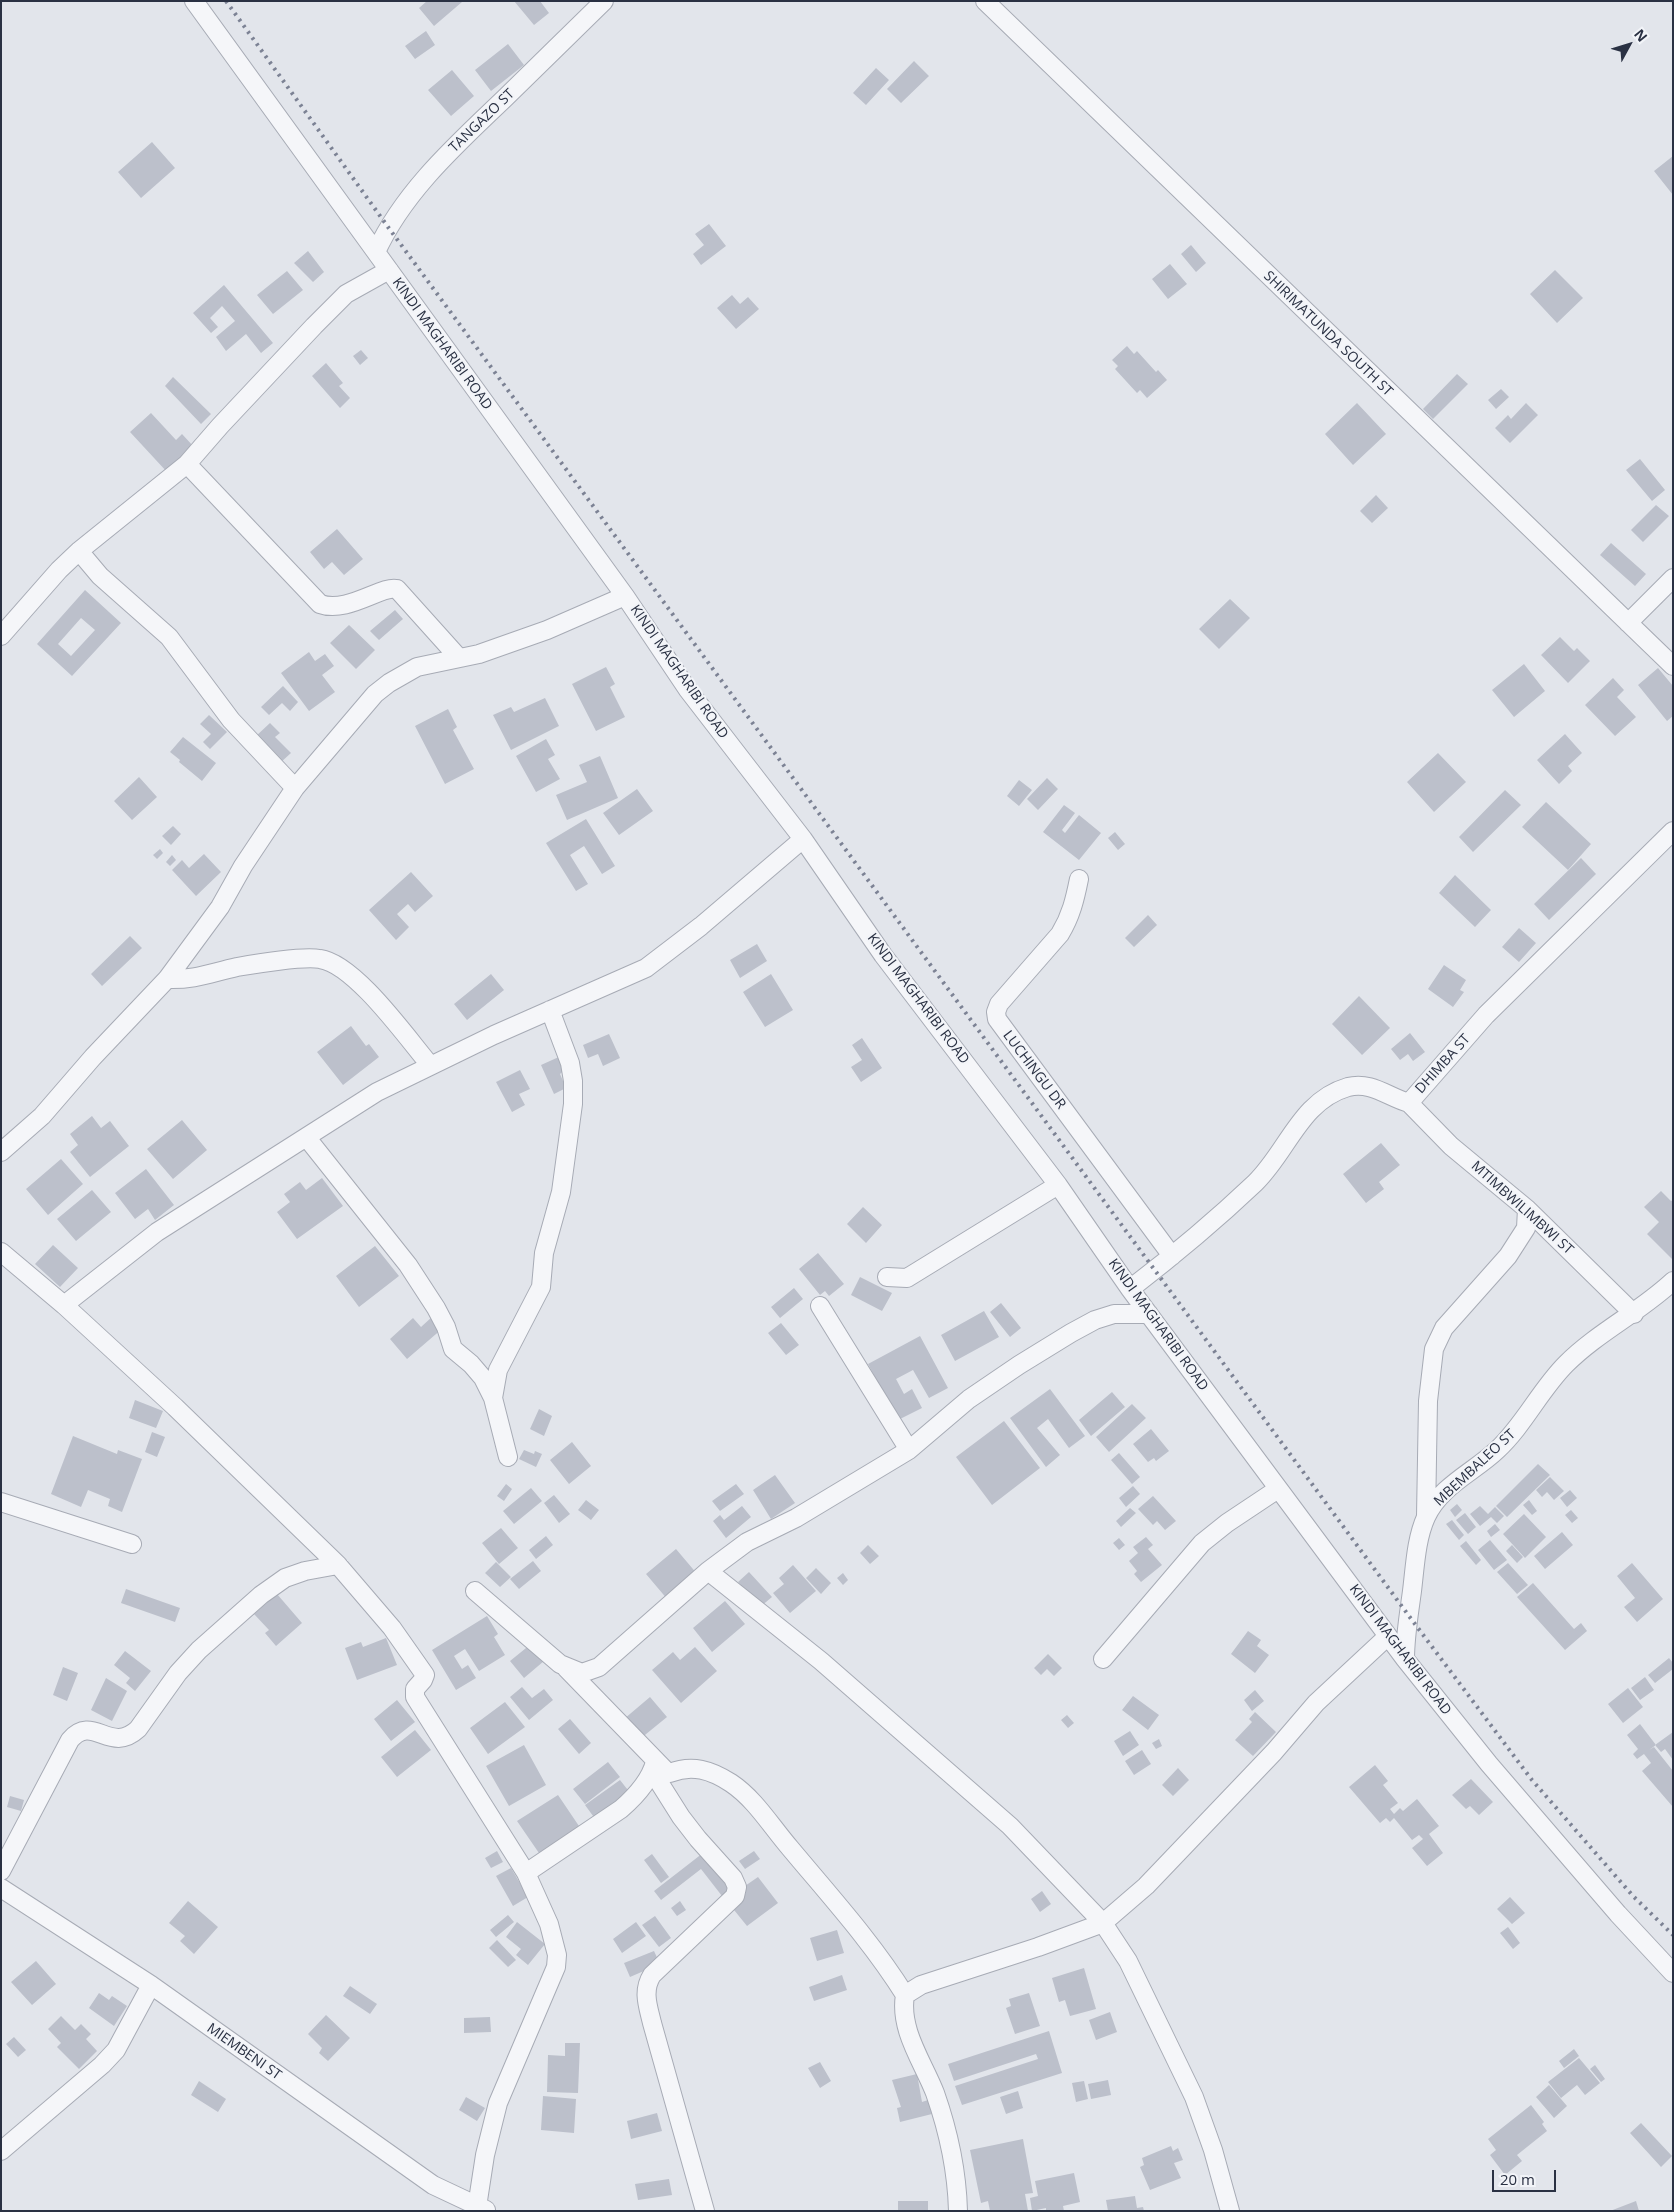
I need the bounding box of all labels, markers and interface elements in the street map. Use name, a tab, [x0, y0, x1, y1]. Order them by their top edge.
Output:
north arrow	[1604, 20, 1654, 70]
text: N	[1630, 25, 1652, 46]
street label: TANGAZO ST	[446, 86, 518, 156]
street label: SHIRIMATUNDA SOUTH ST	[1260, 268, 1396, 400]
street label: KINDI MAGHARIBI ROAD	[388, 275, 496, 413]
street label: KINDI MAGHARIBI ROAD	[626, 602, 732, 742]
street label: KINDI MAGHARIBI ROAD	[863, 930, 973, 1068]
street label: LUCHINGU DR	[999, 1027, 1069, 1113]
street label: DHIMBA ST	[1412, 1031, 1474, 1097]
street label: MTIMBWILIMBWI ST	[1468, 1158, 1576, 1258]
street label: KINDI MAGHARIBI ROAD	[1104, 1256, 1212, 1394]
street label: MBEMBALEO ST	[1431, 1426, 1519, 1510]
street label: KINDI MAGHARIBI ROAD	[1345, 1581, 1455, 1719]
street label: MIEMBENI ST	[203, 2020, 285, 2084]
scale bar	[1494, 2160, 1558, 2192]
text: 20 m	[1500, 2169, 1535, 2189]

